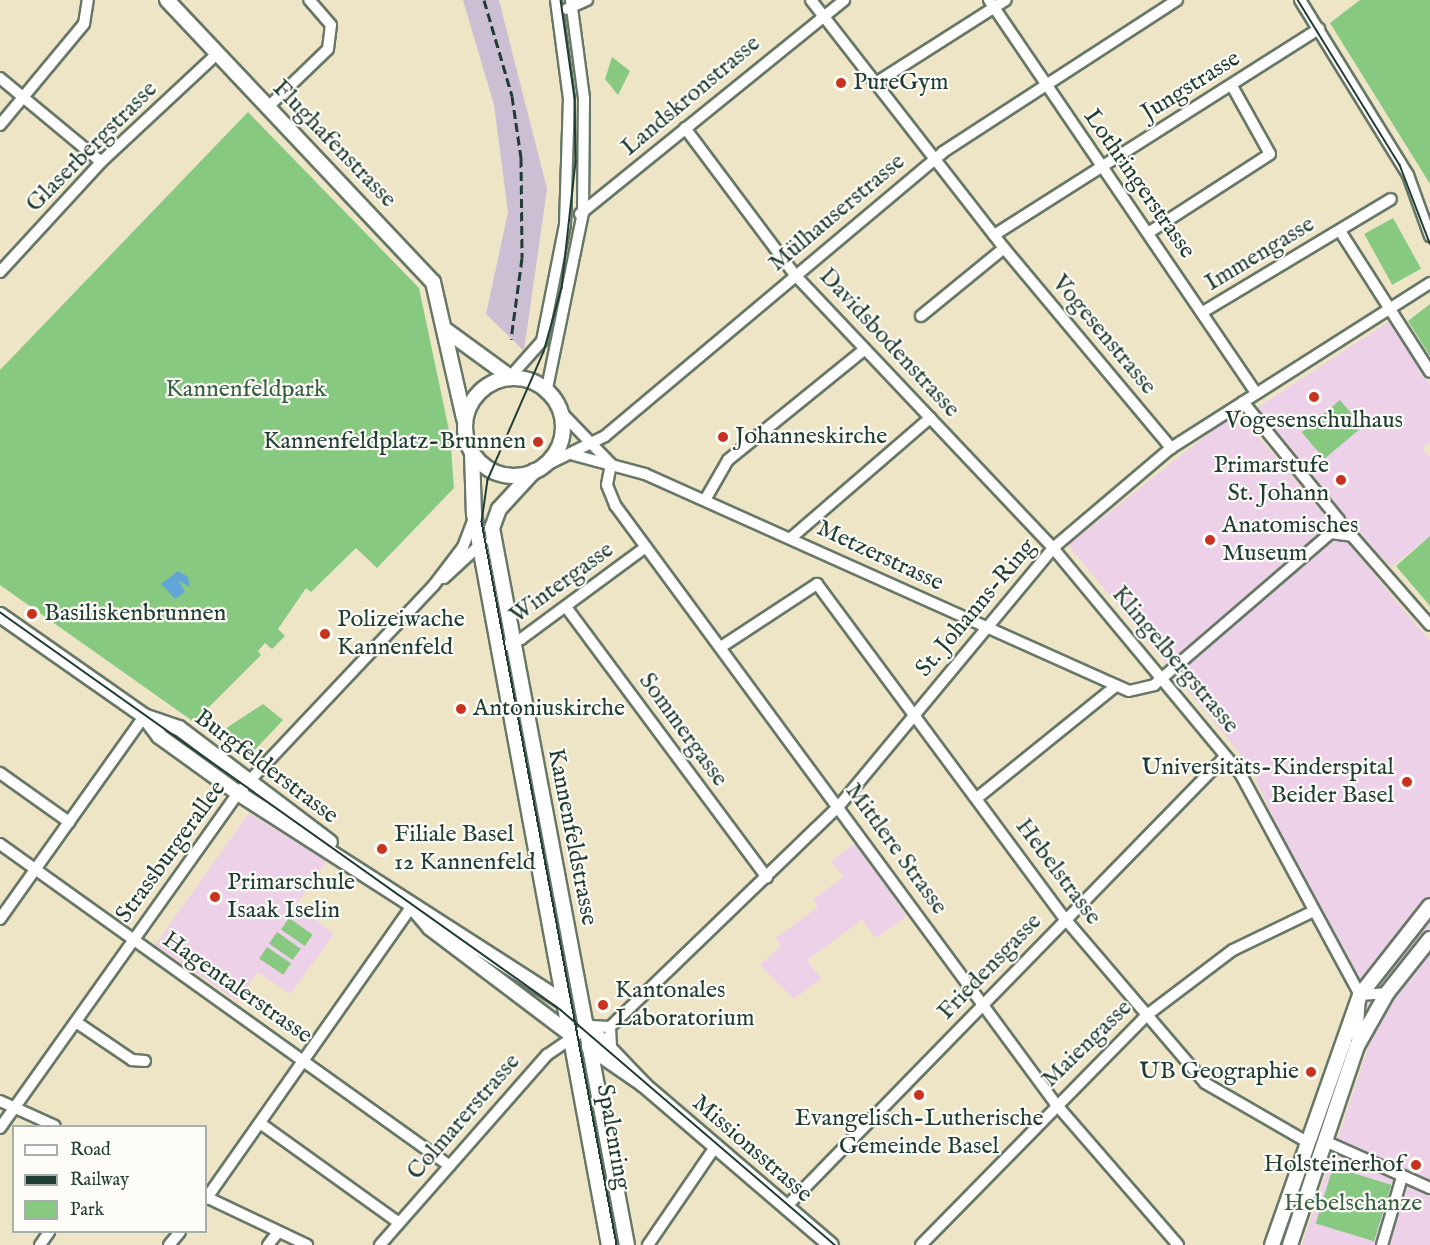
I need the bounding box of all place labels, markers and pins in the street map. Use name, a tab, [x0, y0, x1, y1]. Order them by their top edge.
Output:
place label: PureGym	[853, 69, 949, 97]
marker: PureGym	[834, 76, 848, 90]
marker: Vogesenschulhaus	[1307, 390, 1321, 404]
place label: Vogesenschulhaus	[1225, 407, 1403, 435]
place label: Johanneskirche	[735, 423, 887, 451]
place label: Kannenfeldplatz-Brunnen	[263, 428, 526, 456]
marker: Johanneskirche	[716, 430, 730, 444]
marker: Kannenfeldplatz-Brunnen	[531, 435, 545, 449]
place label: Primarstufe St. Johann	[1213, 452, 1329, 508]
marker: Primarstufe St. Johann	[1334, 473, 1348, 487]
place label: Anatomisches Museum	[1222, 512, 1358, 568]
marker: Anatomisches Museum	[1203, 533, 1217, 547]
place label: Basiliskenbrunnen	[44, 600, 226, 628]
place label: Polizeiwache Kannenfeld	[337, 606, 465, 662]
marker: Basiliskenbrunnen	[25, 607, 39, 621]
marker: Polizeiwache Kannenfeld	[318, 627, 332, 641]
place label: Antoniuskirche	[473, 695, 625, 723]
marker: Antoniuskirche	[454, 702, 468, 716]
place label: Universitäts-Kinderspital Beider Basel	[1142, 754, 1394, 810]
marker: Universitäts-Kinderspital Beider Basel	[1398, 773, 1416, 791]
place label: Filiale Basel 12 Kannenfeld	[394, 821, 535, 877]
marker: Filiale Basel 12 Kannenfeld	[375, 842, 389, 856]
place label: Primarschule Isaak Iselin	[227, 869, 355, 925]
marker: Primarschule Isaak Iselin	[208, 890, 222, 904]
place label: Kantonales Laboratorium	[615, 977, 754, 1033]
marker: Kantonales Laboratorium	[596, 998, 610, 1012]
place label: UB Geographie	[1139, 1058, 1299, 1086]
marker: UB Geographie	[1304, 1065, 1318, 1079]
marker: Evangelisch-Lutherische Gemeinde Basel	[912, 1088, 926, 1102]
place label: Evangelisch-Lutherische Gemeinde Basel	[794, 1105, 1044, 1161]
place label: Holsteinerhof	[1263, 1151, 1404, 1179]
marker: Holsteinerhof	[1409, 1158, 1423, 1172]

